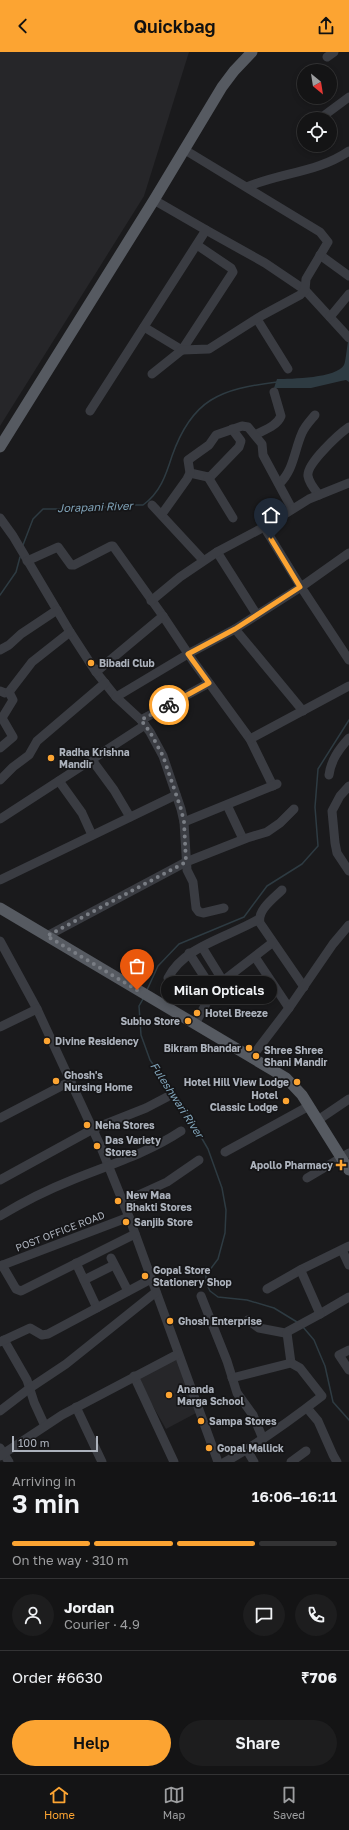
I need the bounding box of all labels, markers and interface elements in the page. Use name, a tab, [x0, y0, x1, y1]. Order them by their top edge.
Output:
icon: back	[12, 15, 34, 37]
text: Quickbag	[133, 15, 216, 37]
icon: share	[315, 15, 337, 37]
north arrow	[297, 64, 337, 104]
map controls	[297, 64, 337, 152]
button: locate	[297, 112, 337, 152]
pin	[254, 498, 288, 539]
water label: Jorapani River	[57, 499, 135, 515]
icon: home	[260, 504, 282, 526]
place label: Bibadi Club	[99, 657, 155, 669]
marker: Bibadi Club	[86, 658, 96, 668]
courier	[149, 685, 189, 725]
icon: bike	[158, 694, 180, 716]
place label: Radha Krishna Mandir	[59, 746, 130, 770]
marker: Radha Krishna Mandir	[46, 753, 56, 763]
pin	[120, 949, 154, 990]
icon: bag	[126, 955, 148, 977]
callout: Milan Opticals	[161, 976, 277, 1004]
text: Milan Opticals	[174, 982, 264, 998]
place label: Hotel Breeze	[205, 1007, 268, 1019]
marker: Hotel Breeze	[192, 1008, 202, 1018]
place label: Subho Store	[120, 1015, 180, 1027]
marker: Subho Store	[183, 1016, 193, 1026]
place label: Divine Residency	[55, 1035, 139, 1047]
marker: Divine Residency	[42, 1036, 52, 1046]
place label: Bikram Bhandar	[164, 1042, 241, 1054]
marker: Bikram Bhandar	[244, 1043, 254, 1053]
place label: Shree Shree Shani Mandir	[264, 1044, 327, 1068]
marker: Shree Shree Shani Mandir	[251, 1051, 261, 1061]
water label: Fuleshwari River	[148, 1060, 208, 1141]
place label: Ghosh's Nursing Home	[64, 1069, 133, 1093]
marker: Ghosh's Nursing Home	[51, 1076, 61, 1086]
place label: Hotel Hill View Lodge	[184, 1076, 289, 1088]
marker: Hotel Hill View Lodge	[292, 1077, 302, 1087]
place label: Hotel Classic Lodge	[210, 1089, 279, 1113]
marker: Hotel Classic Lodge	[281, 1096, 291, 1106]
place label: Neha Stores	[95, 1119, 155, 1131]
marker: Neha Stores	[82, 1120, 92, 1130]
place label: Das Variety Stores	[105, 1134, 161, 1158]
marker: Das Variety Stores	[92, 1141, 102, 1151]
place label: Apollo Pharmacy	[250, 1159, 333, 1171]
marker: Apollo Pharmacy	[336, 1160, 346, 1170]
place label: New Maa Bhakti Stores	[126, 1189, 192, 1213]
marker: New Maa Bhakti Stores	[113, 1196, 123, 1206]
street label: POST OFFICE ROAD	[14, 1208, 106, 1254]
place label: Sanjib Store	[134, 1216, 193, 1228]
marker: Sanjib Store	[121, 1217, 131, 1227]
place label: Gopal Store Stationery Shop	[153, 1264, 232, 1288]
marker: Gopal Store Stationery Shop	[140, 1271, 150, 1281]
place label: Ghosh Enterprise	[178, 1315, 262, 1327]
marker: Ghosh Enterprise	[165, 1316, 175, 1326]
place label: Ananda Marga School	[177, 1383, 244, 1407]
marker: Ananda Marga School	[164, 1390, 174, 1400]
place label: Sampa Stores	[209, 1415, 277, 1427]
marker: Sampa Stores	[196, 1416, 206, 1426]
scale bar	[12, 1434, 98, 1453]
text: 100 m	[18, 1436, 49, 1449]
place label: Gopal Mallick	[217, 1442, 284, 1454]
marker: Gopal Mallick	[204, 1443, 214, 1453]
text: Arriving in	[12, 1473, 76, 1489]
text: 16:06–16:11	[252, 1487, 337, 1505]
text: 3 min	[12, 1488, 80, 1519]
text: On the way · 310 m	[12, 1552, 129, 1568]
button: person	[12, 1594, 54, 1636]
button: chat	[243, 1594, 285, 1636]
button: phone	[295, 1594, 337, 1636]
text: Jordan	[64, 1598, 114, 1616]
text: Courier · 4.9	[64, 1616, 140, 1632]
text: Order #6630	[12, 1668, 103, 1686]
text: ₹706	[301, 1668, 337, 1686]
button: Help	[12, 1720, 171, 1766]
button: Share	[179, 1720, 337, 1766]
tab: Home	[44, 1784, 75, 1821]
tab: Map	[163, 1784, 185, 1821]
tab: Saved	[273, 1784, 305, 1821]

